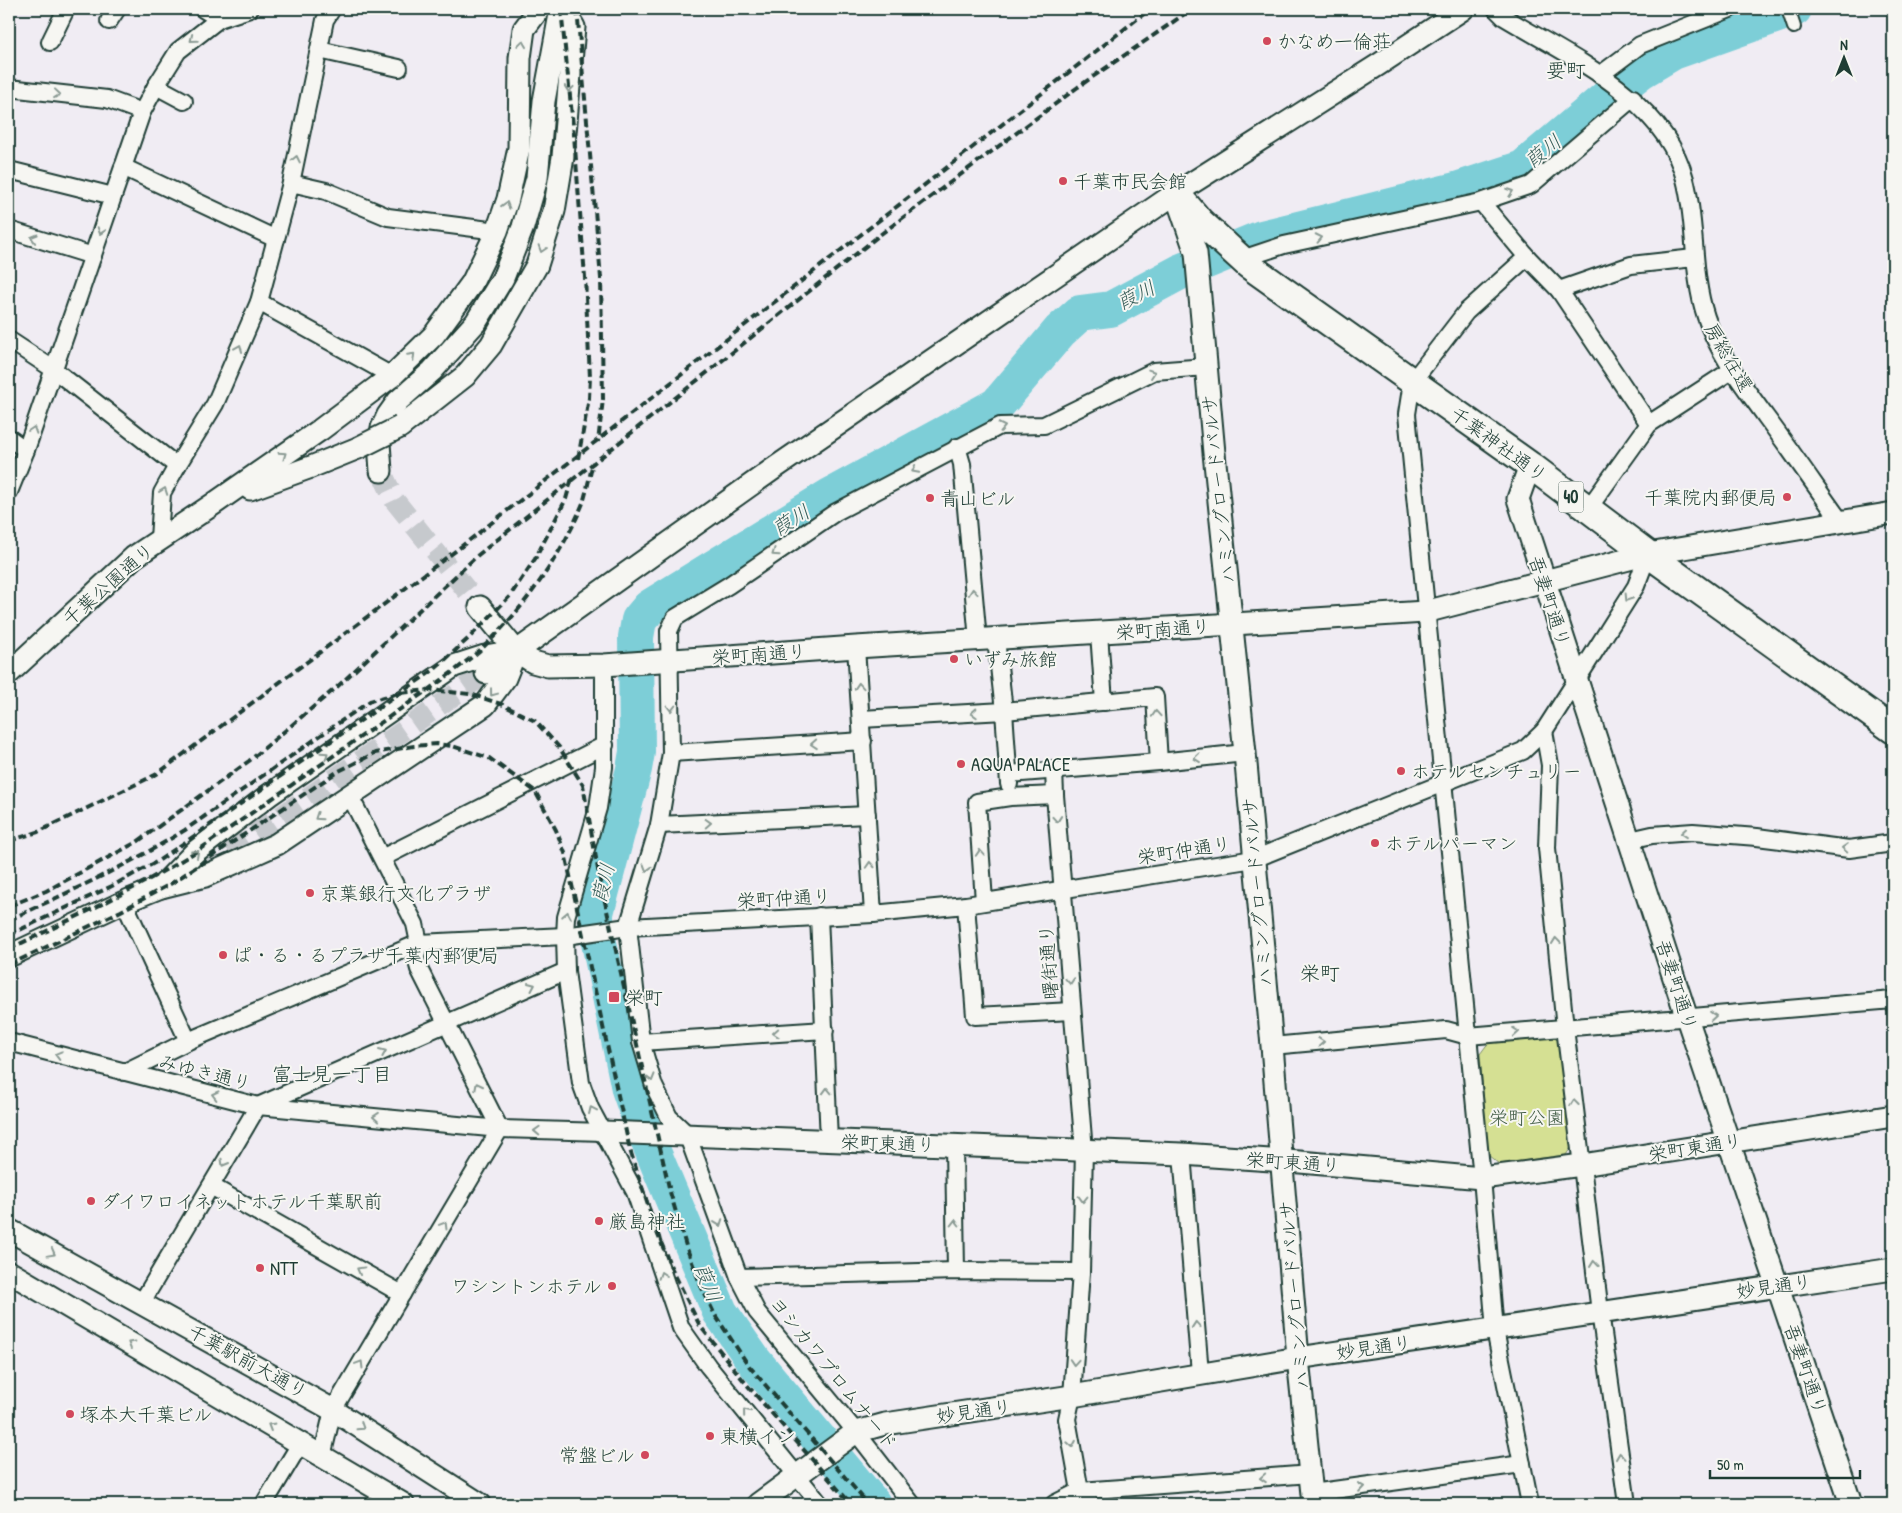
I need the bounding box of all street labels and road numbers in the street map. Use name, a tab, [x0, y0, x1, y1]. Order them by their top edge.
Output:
street label: 房総往還	[1699, 318, 1759, 396]
street label: ハミングロードパルサ	[1195, 393, 1241, 585]
street label: 千葉神社通り	[1445, 400, 1553, 488]
road number: 40	[1558, 482, 1584, 512]
street label: 千葉公園通り	[56, 537, 160, 631]
street label: 吾妻町通り	[1523, 552, 1577, 650]
street label: 栄町南通り	[1115, 613, 1211, 645]
street label: 栄町南通り	[711, 638, 807, 670]
street label: ハミングロードパルサ	[1236, 796, 1278, 988]
street label: 栄町仲通り	[1135, 830, 1233, 870]
street label: 栄町仲通り	[736, 883, 832, 913]
street label: 曙街通り	[1032, 923, 1064, 1001]
street label: 吾妻町通り	[1650, 936, 1704, 1034]
street label: みゆき通り	[156, 1048, 254, 1096]
street label: 栄町東通り	[1646, 1127, 1744, 1167]
street label: 栄町東通り	[840, 1128, 936, 1158]
street label: 栄町東通り	[1245, 1146, 1341, 1178]
street label: ハミングロードパルサ	[1273, 1199, 1315, 1391]
street label: 妙見通り	[1735, 1268, 1813, 1304]
street label: ヨシカワプロムナード	[764, 1291, 904, 1455]
street label: 千葉駅前大通り	[184, 1317, 312, 1405]
street label: 吾妻町通り	[1778, 1320, 1834, 1418]
street label: 妙見通り	[1335, 1329, 1413, 1365]
street label: 妙見通り	[935, 1393, 1013, 1429]

